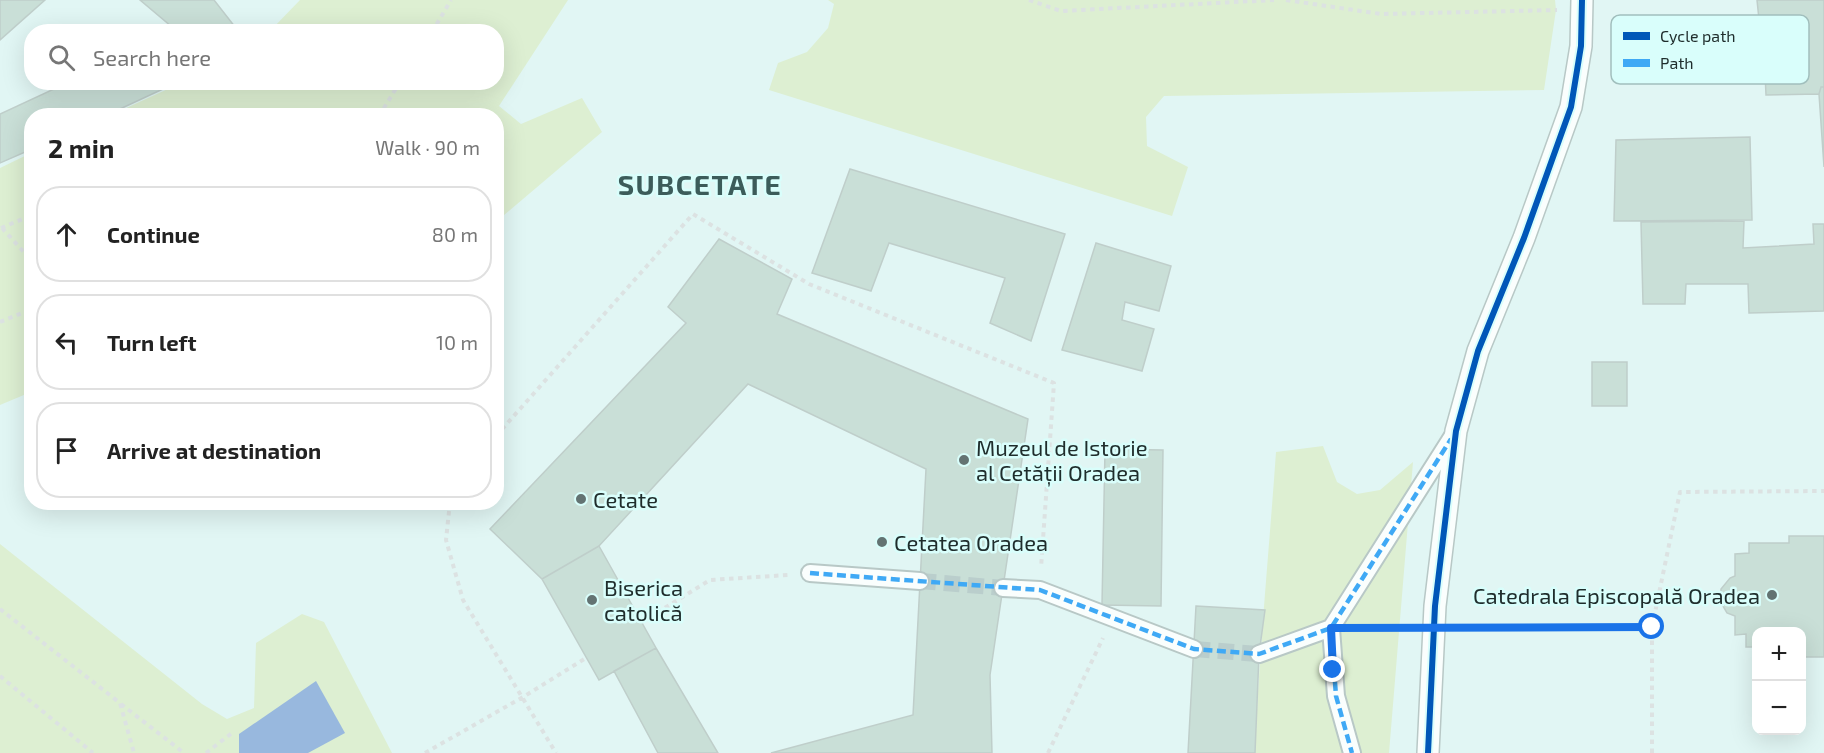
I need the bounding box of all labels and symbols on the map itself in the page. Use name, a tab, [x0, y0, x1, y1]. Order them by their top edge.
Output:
legend	[1611, 15, 1809, 84]
text: Cycle path	[1660, 26, 1736, 45]
text: Path	[1660, 53, 1694, 72]
district label: SUBCETATE	[618, 167, 782, 201]
place label: Muzeul de Istorie al Cetății Oradea	[976, 434, 1148, 487]
marker: Muzeul de Istorie al Cetății Oradea	[957, 453, 971, 467]
place label: Cetate	[593, 486, 658, 512]
marker: Cetate	[574, 492, 588, 506]
place label: Cetatea Oradea	[894, 529, 1048, 555]
marker: Cetatea Oradea	[875, 535, 889, 549]
place label: Biserica catolică	[604, 574, 683, 625]
place label: Catedrala Episcopală Oradea	[1473, 582, 1760, 608]
marker: Catedrala Episcopală Oradea	[1765, 588, 1779, 602]
marker: Biserica catolică	[585, 593, 599, 607]
route start	[1638, 613, 1664, 639]
route end	[1319, 656, 1345, 682]

